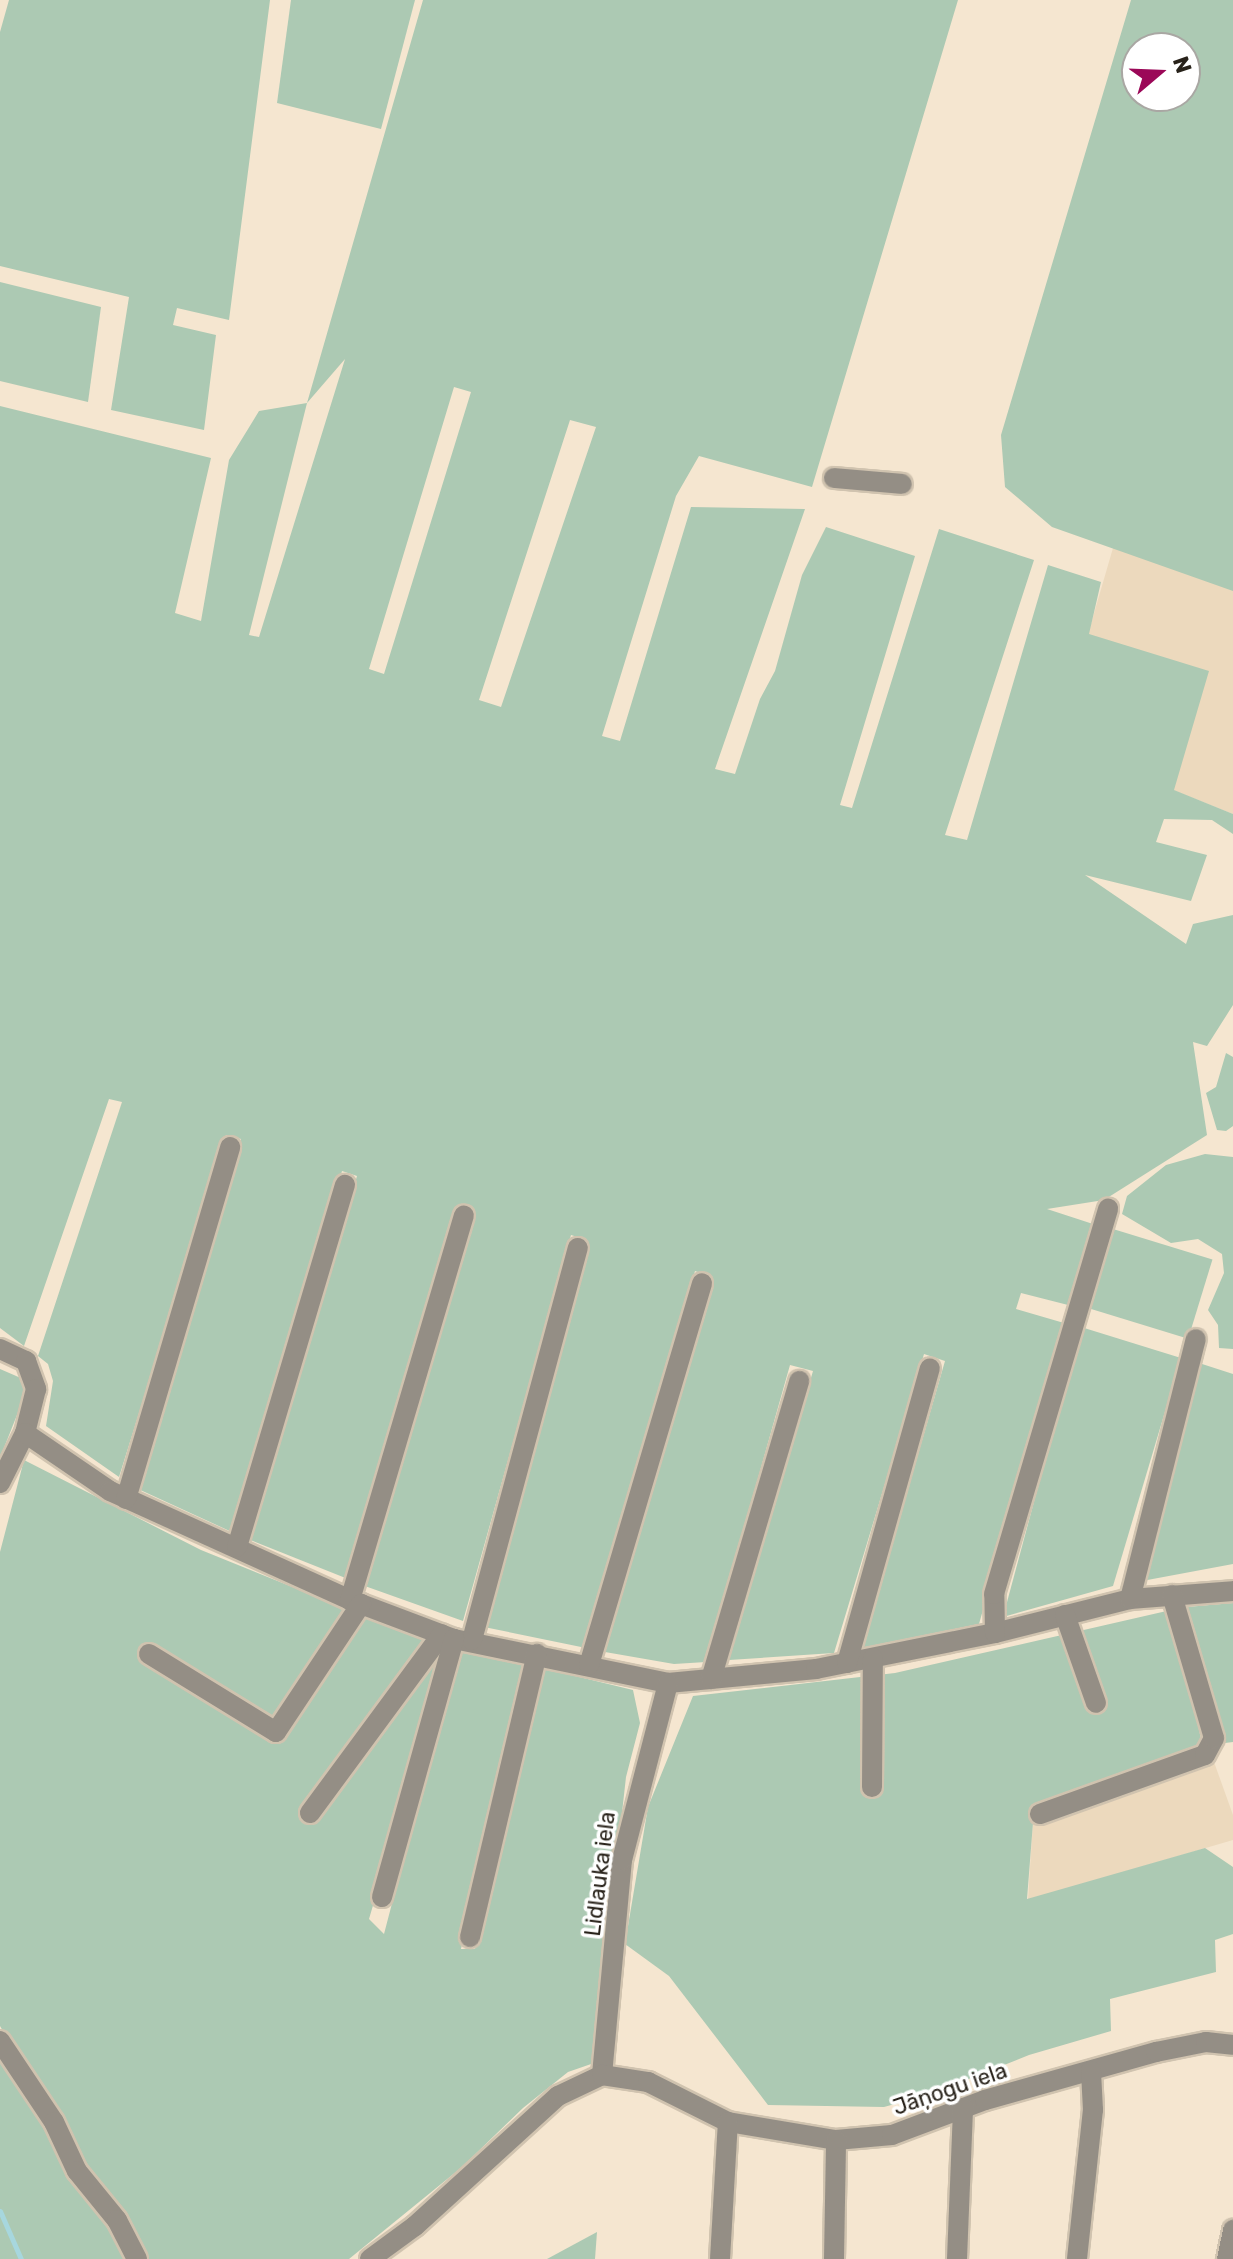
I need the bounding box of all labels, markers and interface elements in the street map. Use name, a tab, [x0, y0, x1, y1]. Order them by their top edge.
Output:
north arrow	[1121, 32, 1201, 112]
text: N	[1167, 53, 1198, 77]
street label: Lidlauka iela	[579, 1810, 621, 1938]
street label: Jāņogu iela	[890, 2057, 1010, 2121]

